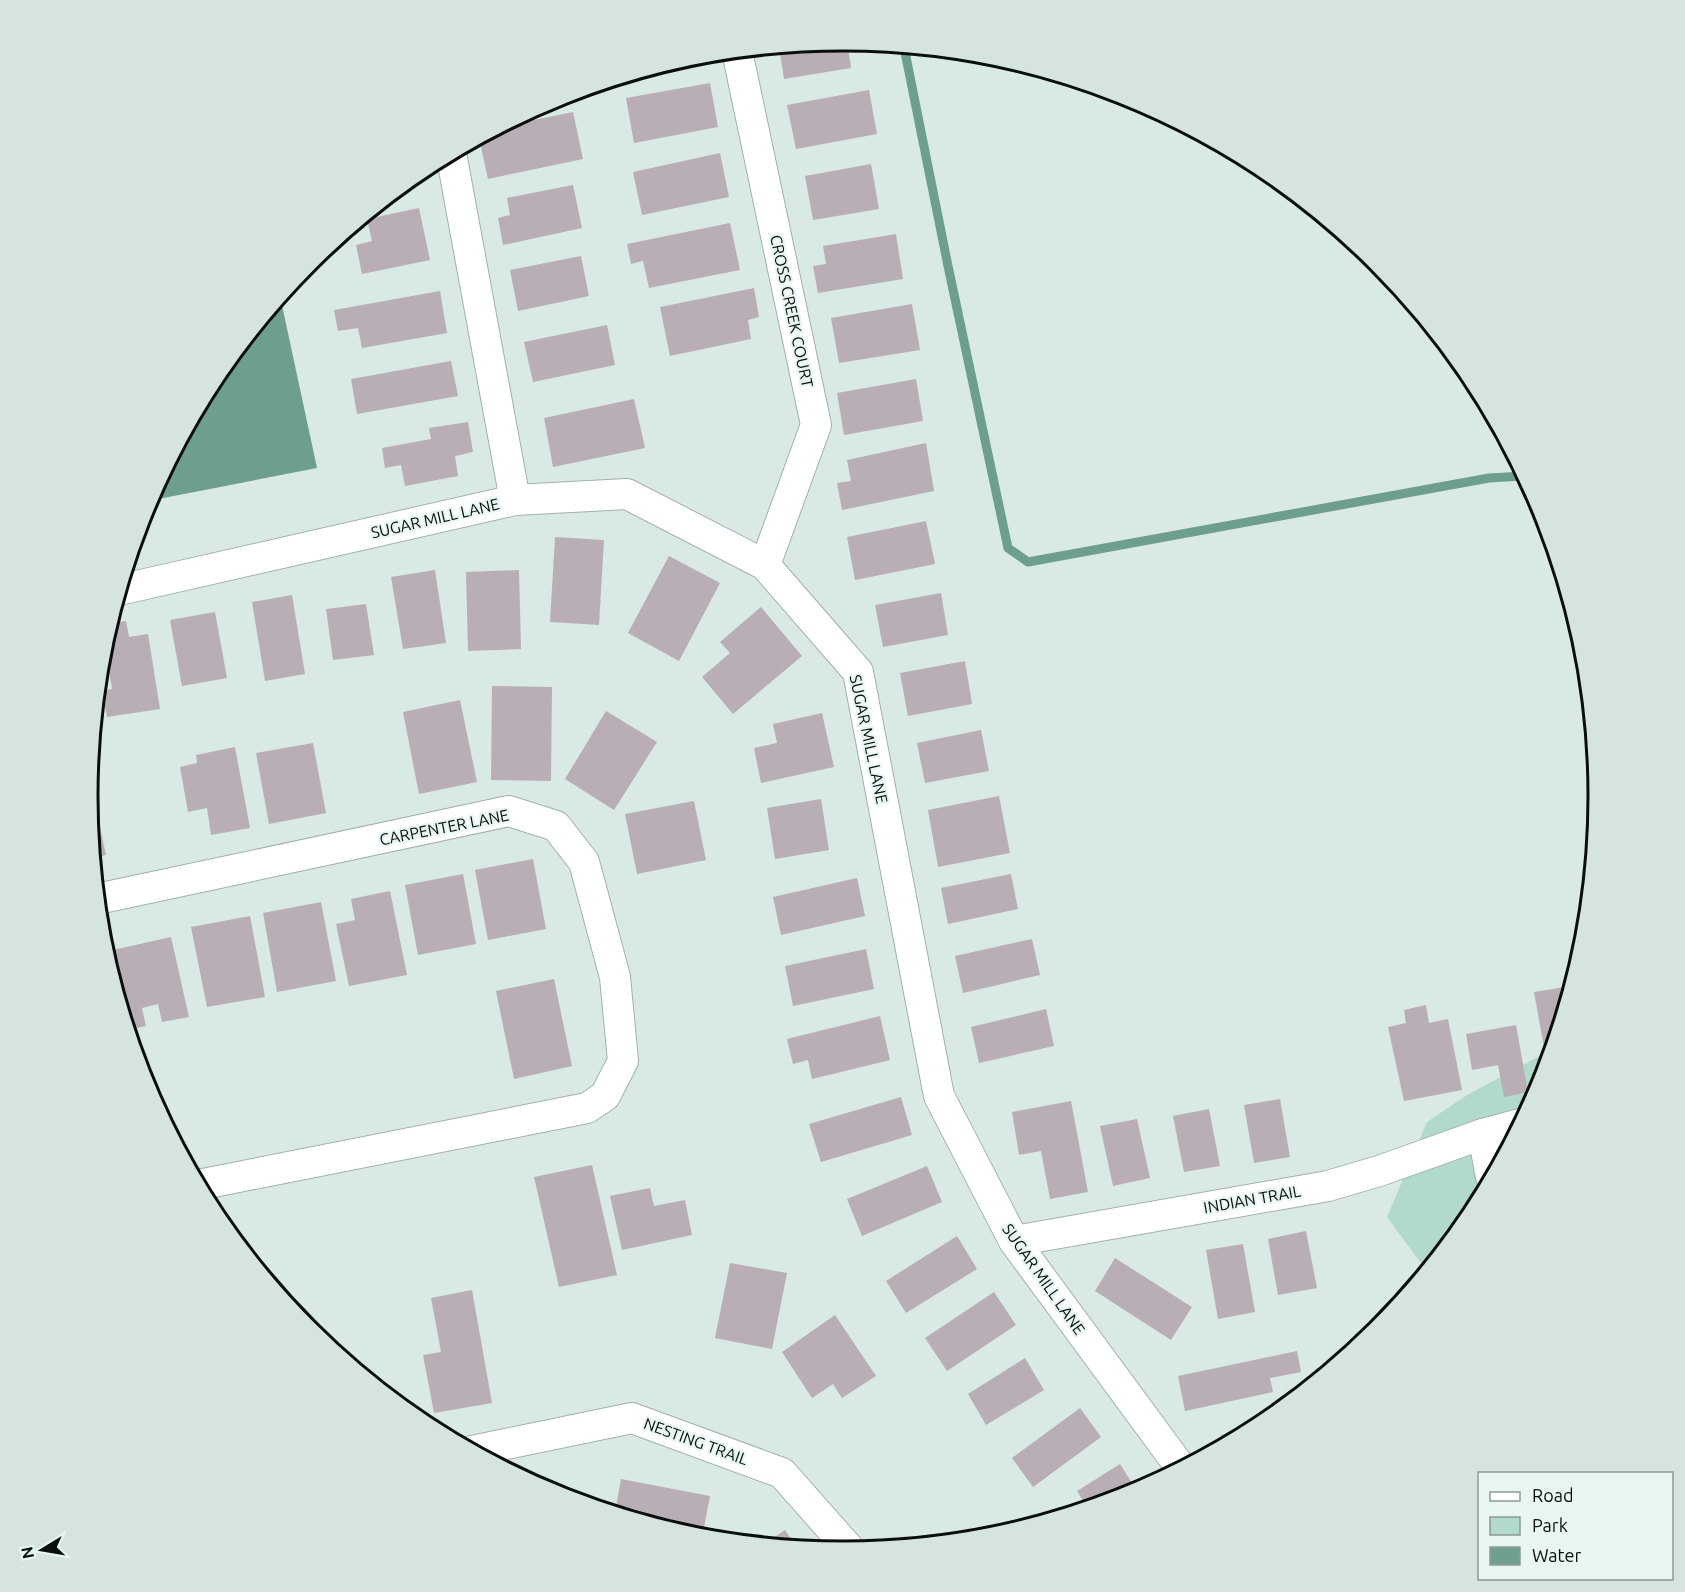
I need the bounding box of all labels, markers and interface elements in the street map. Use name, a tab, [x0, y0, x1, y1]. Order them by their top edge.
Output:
street label: CROSS CREEK COURT	[767, 233, 817, 389]
street label: SUGAR MILL LANE	[369, 494, 501, 542]
street label: SUGAR MILL LANE	[847, 673, 891, 805]
street label: CARPENTER LANE	[378, 806, 510, 848]
street label: INDIAN TRAIL	[1202, 1182, 1302, 1216]
street label: SUGAR MILL LANE	[999, 1220, 1089, 1338]
street label: NESTING TRAIL	[642, 1414, 750, 1468]
legend	[1478, 1472, 1673, 1580]
text: Road	[1532, 1485, 1574, 1505]
text: Park	[1532, 1515, 1568, 1535]
north arrow	[12, 1520, 72, 1580]
text: N	[17, 1545, 37, 1560]
text: Water	[1532, 1545, 1582, 1565]

